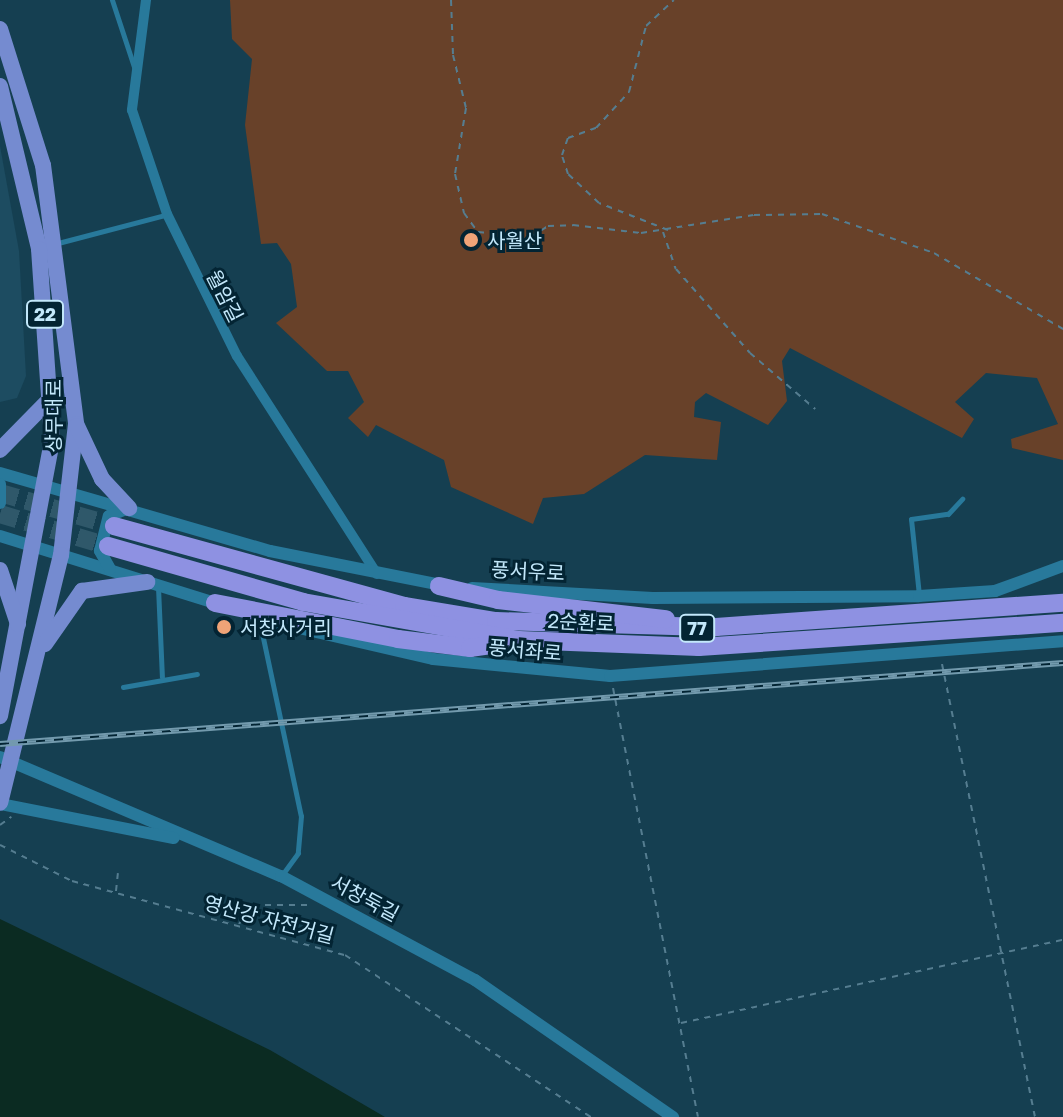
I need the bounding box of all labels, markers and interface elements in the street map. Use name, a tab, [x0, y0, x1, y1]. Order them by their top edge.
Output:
place label: 사월산	[487, 228, 542, 252]
marker: 사월산	[462, 231, 480, 249]
street label: 월암길	[202, 266, 248, 326]
road number: 22	[25, 300, 65, 328]
street label: 상무대로	[41, 379, 65, 453]
street label: 풍서우로	[491, 557, 565, 585]
street label: 2순환로	[547, 608, 615, 636]
road number: 77	[679, 614, 715, 642]
place label: 서창사거리	[240, 615, 332, 639]
marker: 서창사거리	[215, 618, 233, 636]
street label: 풍서좌로	[487, 635, 563, 665]
street label: 서창둑길	[327, 870, 403, 926]
street label: 영산강 자전거길	[201, 890, 337, 948]

